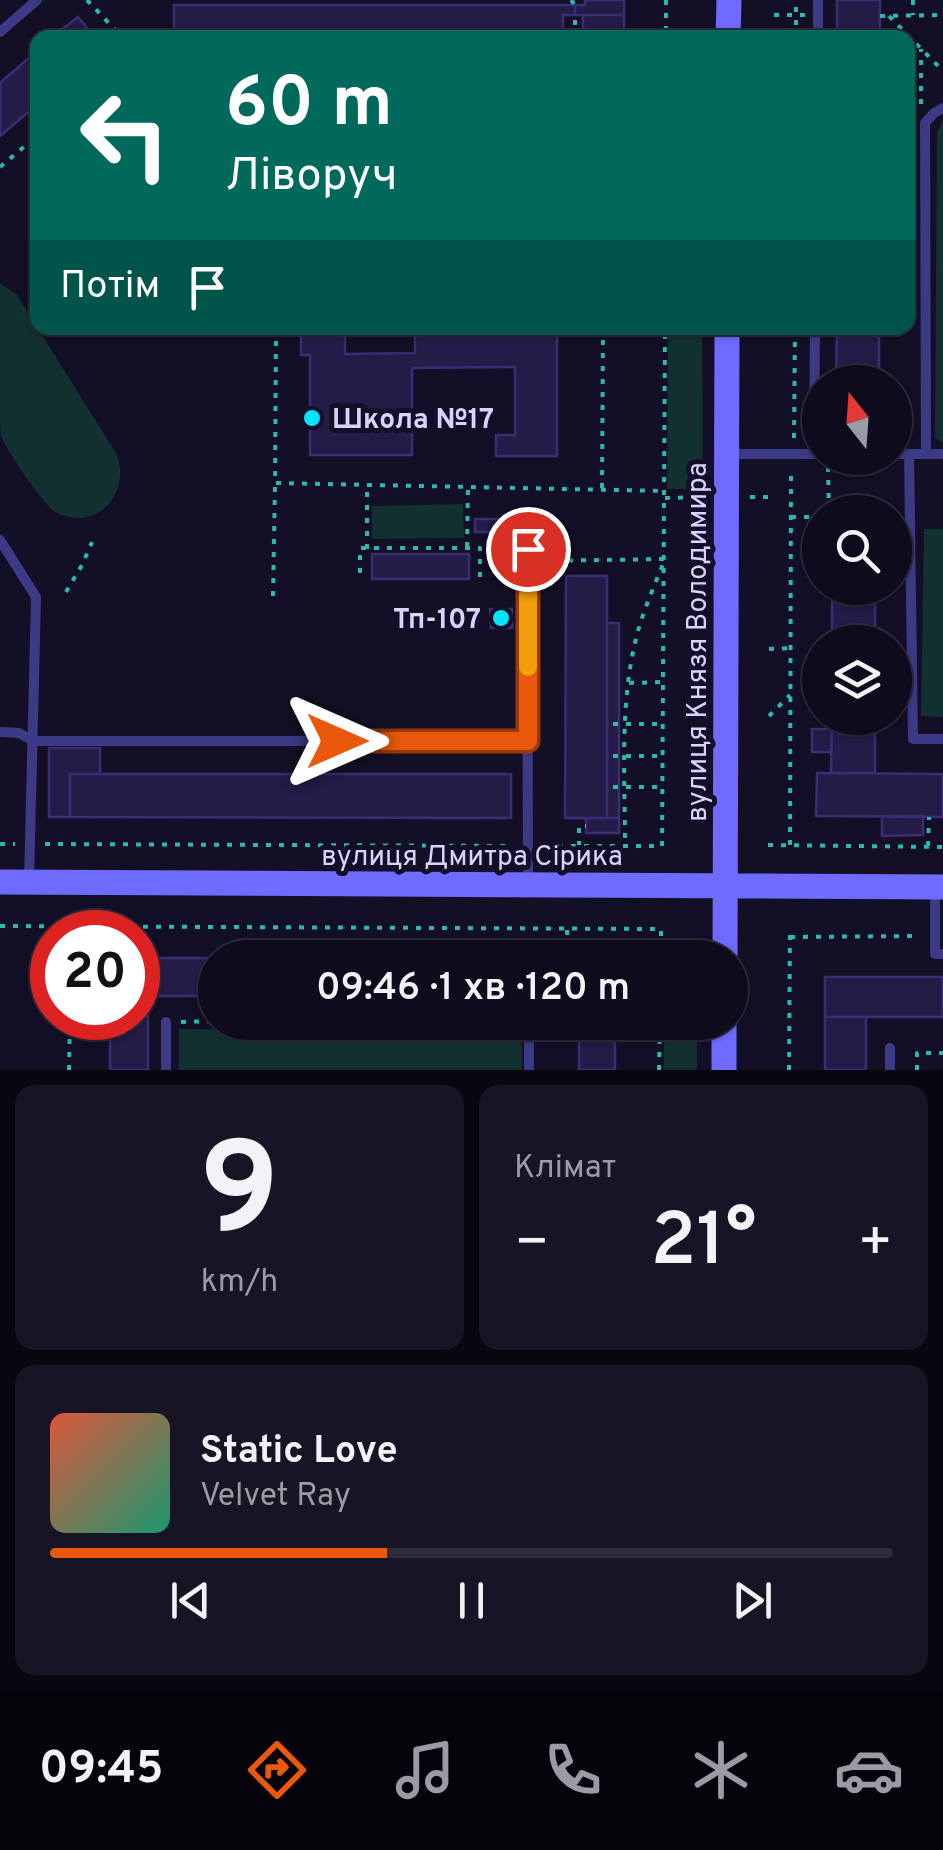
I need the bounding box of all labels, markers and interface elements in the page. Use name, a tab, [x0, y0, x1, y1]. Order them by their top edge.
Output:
text: 60 m	[225, 62, 393, 151]
icon: left	[60, 70, 190, 200]
text: Ліворуч	[225, 149, 398, 206]
icon: arrive	[180, 260, 235, 315]
text: Потім	[60, 263, 160, 312]
north arrow	[802, 365, 912, 475]
map controls	[802, 365, 912, 735]
place label: Школа №17	[332, 403, 494, 439]
marker: Школа №17	[301, 407, 323, 429]
street label: вулиця Князя Володимира	[681, 462, 717, 822]
button: search	[802, 495, 912, 605]
pin	[486, 507, 571, 592]
icon: arrive	[501, 522, 556, 577]
place label: Тп-107	[393, 603, 481, 639]
marker: Тп-107	[490, 607, 512, 629]
button: layers	[802, 625, 912, 735]
position arrow	[285, 689, 389, 793]
street label: вулиця Дмитра Сірика	[321, 840, 623, 876]
speed limit sign: 20	[30, 910, 160, 1040]
text: 09:46 · 1 хв · 120 m	[316, 965, 630, 1014]
text: 9	[200, 1115, 279, 1280]
text: Клімат	[514, 1149, 616, 1189]
text: 21°	[650, 1197, 757, 1292]
text: −	[514, 1210, 549, 1280]
text: +	[858, 1210, 893, 1280]
text: km/h	[201, 1263, 278, 1303]
text: Static Love	[200, 1428, 398, 1477]
text: Velvet Ray	[200, 1477, 351, 1517]
icon: previous	[163, 1573, 218, 1628]
icon: pause	[444, 1573, 499, 1628]
icon: next	[725, 1573, 780, 1628]
icon: directions	[242, 1735, 312, 1805]
icon: music	[390, 1735, 460, 1805]
icon: phone	[538, 1735, 608, 1805]
icon: climate	[686, 1735, 756, 1805]
icon: car	[834, 1735, 904, 1805]
text: 09:45	[39, 1742, 164, 1799]

